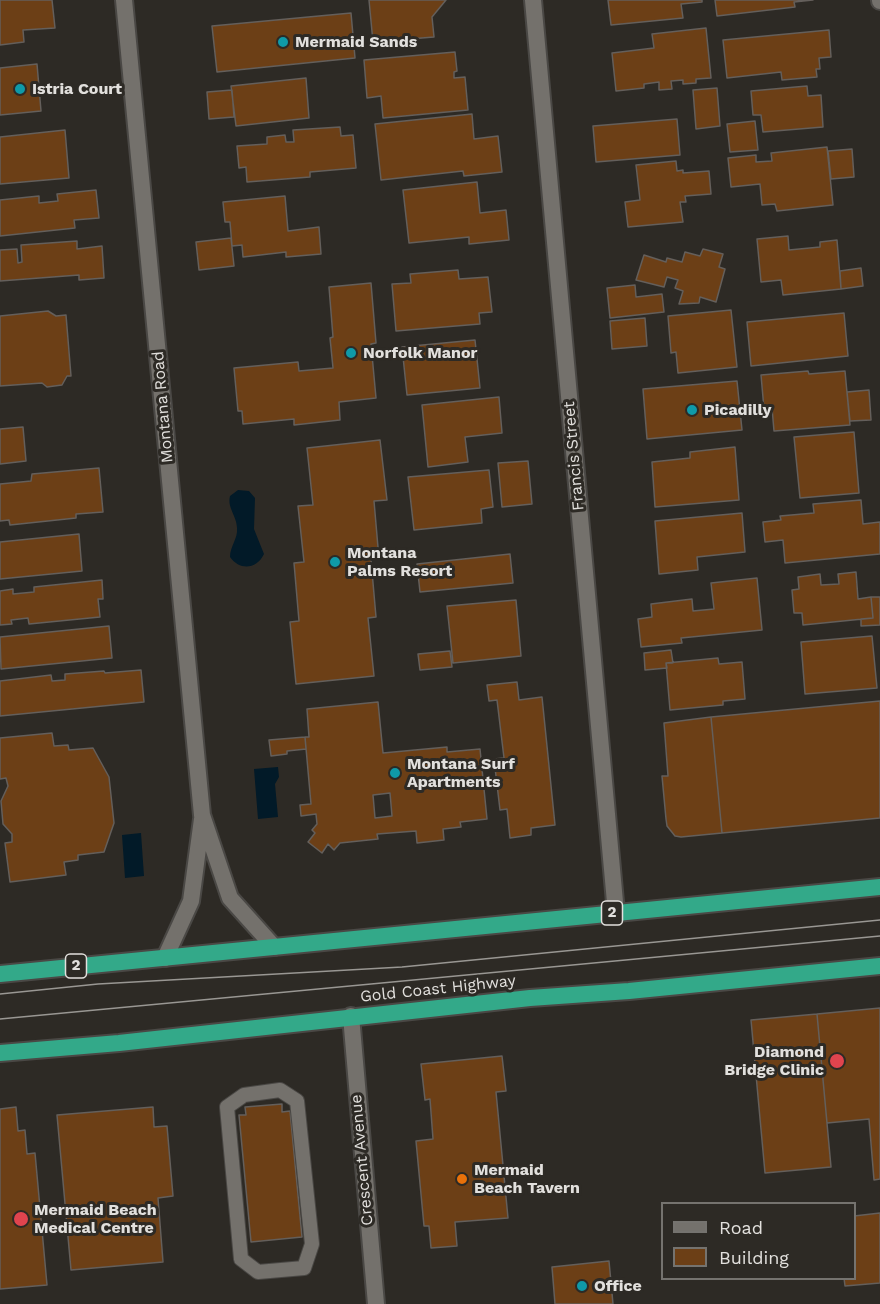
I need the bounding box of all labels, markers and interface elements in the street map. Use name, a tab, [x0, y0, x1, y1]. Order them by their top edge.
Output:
place label: Mermaid Sands	[295, 32, 417, 52]
marker: Mermaid Sands	[276, 35, 290, 49]
place label: Istria Court	[32, 79, 122, 99]
marker: Istria Court	[13, 82, 27, 96]
place label: Norfolk Manor	[363, 343, 477, 363]
marker: Norfolk Manor	[344, 346, 358, 360]
street label: Montana Road	[149, 350, 177, 464]
place label: Picadilly	[704, 400, 772, 420]
street label: Francis Street	[560, 401, 588, 511]
marker: Picadilly	[685, 403, 699, 417]
place label: Montana Palms Resort	[347, 543, 452, 581]
marker: Montana Palms Resort	[328, 555, 342, 569]
place label: Montana Surf Apartments	[407, 754, 515, 792]
marker: Montana Surf Apartments	[388, 766, 402, 780]
road number: 2	[602, 901, 622, 925]
road number: 2	[66, 954, 86, 978]
street label: Gold Coast Highway	[359, 971, 517, 1007]
place label: Diamond Bridge Clinic	[724, 1042, 824, 1080]
marker: Diamond Bridge Clinic	[828, 1052, 846, 1070]
street label: Crescent Avenue	[347, 1094, 377, 1226]
place label: Mermaid Beach Tavern	[474, 1160, 580, 1198]
marker: Mermaid Beach Tavern	[455, 1172, 469, 1186]
place label: Mermaid Beach Medical Centre	[34, 1200, 157, 1238]
legend	[661, 1202, 856, 1280]
marker: Mermaid Beach Medical Centre	[12, 1210, 30, 1228]
text: Road	[719, 1217, 763, 1238]
text: Building	[719, 1247, 789, 1268]
place label: Office	[594, 1276, 642, 1296]
marker: Office	[575, 1279, 589, 1293]

